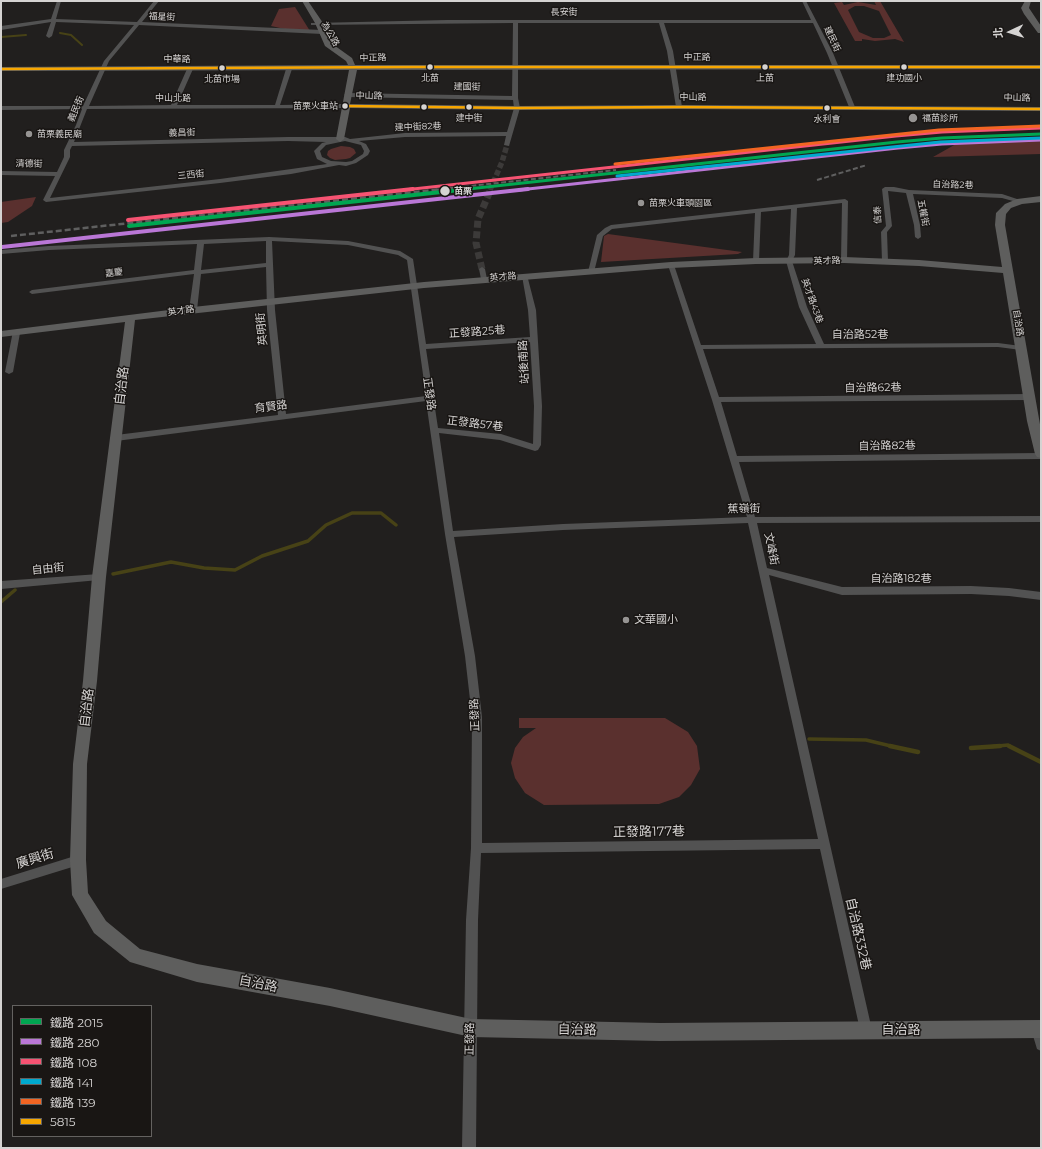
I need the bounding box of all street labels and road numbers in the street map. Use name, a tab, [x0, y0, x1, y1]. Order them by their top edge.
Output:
street label: 長安街	[551, 7, 577, 17]
street label: 福星街	[148, 11, 176, 23]
street label: 為公路	[319, 20, 341, 48]
street label: 建民街	[821, 24, 843, 54]
street label: 中正路	[359, 52, 387, 64]
street label: 中正路	[684, 52, 710, 62]
street label: 中華路	[164, 54, 190, 64]
street label: 建國街	[453, 81, 481, 93]
street label: 中山路	[355, 90, 383, 102]
street label: 中山路	[680, 92, 706, 102]
street label: 中山路	[1003, 92, 1031, 104]
street label: 中山北路	[155, 93, 191, 103]
street label: 義民街	[66, 94, 86, 124]
street label: 建中街82巷	[394, 121, 442, 133]
street label: 義昌街	[168, 127, 196, 139]
street label: 清德街	[15, 158, 43, 170]
street label: 三西街	[177, 168, 205, 182]
street label: 自治路2巷	[932, 179, 974, 191]
street label: 五權街	[915, 199, 931, 227]
street label: 信泰	[872, 206, 884, 224]
street label: 英才路	[813, 255, 841, 267]
street label: 嘉慶	[104, 267, 124, 279]
street label: 英才路	[489, 270, 517, 284]
street label: 英才路43巷	[799, 277, 825, 325]
street label: 英才路	[167, 304, 195, 318]
street label: 自治路	[1011, 309, 1025, 337]
street label: 英明街	[254, 312, 270, 346]
street label: 正發路25巷	[448, 323, 506, 341]
street label: 自治路52巷	[832, 328, 888, 342]
street label: 站後南路	[516, 340, 532, 384]
street label: 自治路	[112, 366, 132, 406]
street label: 正發路	[420, 377, 438, 411]
street label: 自治路62巷	[844, 381, 902, 395]
street label: 育賢路	[254, 398, 288, 416]
street label: 正發路57巷	[446, 414, 504, 434]
street label: 自治路82巷	[858, 439, 916, 453]
street label: 蕉嶺街	[727, 502, 761, 516]
street label: 文峰街	[761, 531, 781, 567]
street label: 自由街	[31, 561, 65, 577]
street label: 自治路182巷	[870, 572, 932, 586]
street label: 自治路	[77, 688, 97, 728]
street label: 正發路	[468, 698, 482, 732]
street label: 正發路177巷	[613, 824, 685, 840]
street label: 廣興街	[14, 846, 56, 872]
street label: 自治路332巷	[842, 896, 874, 972]
street label: 自治路	[237, 973, 279, 995]
street label: 正發路	[463, 1022, 477, 1056]
street label: 自治路	[557, 1022, 597, 1038]
street label: 自治路	[882, 1022, 920, 1038]

